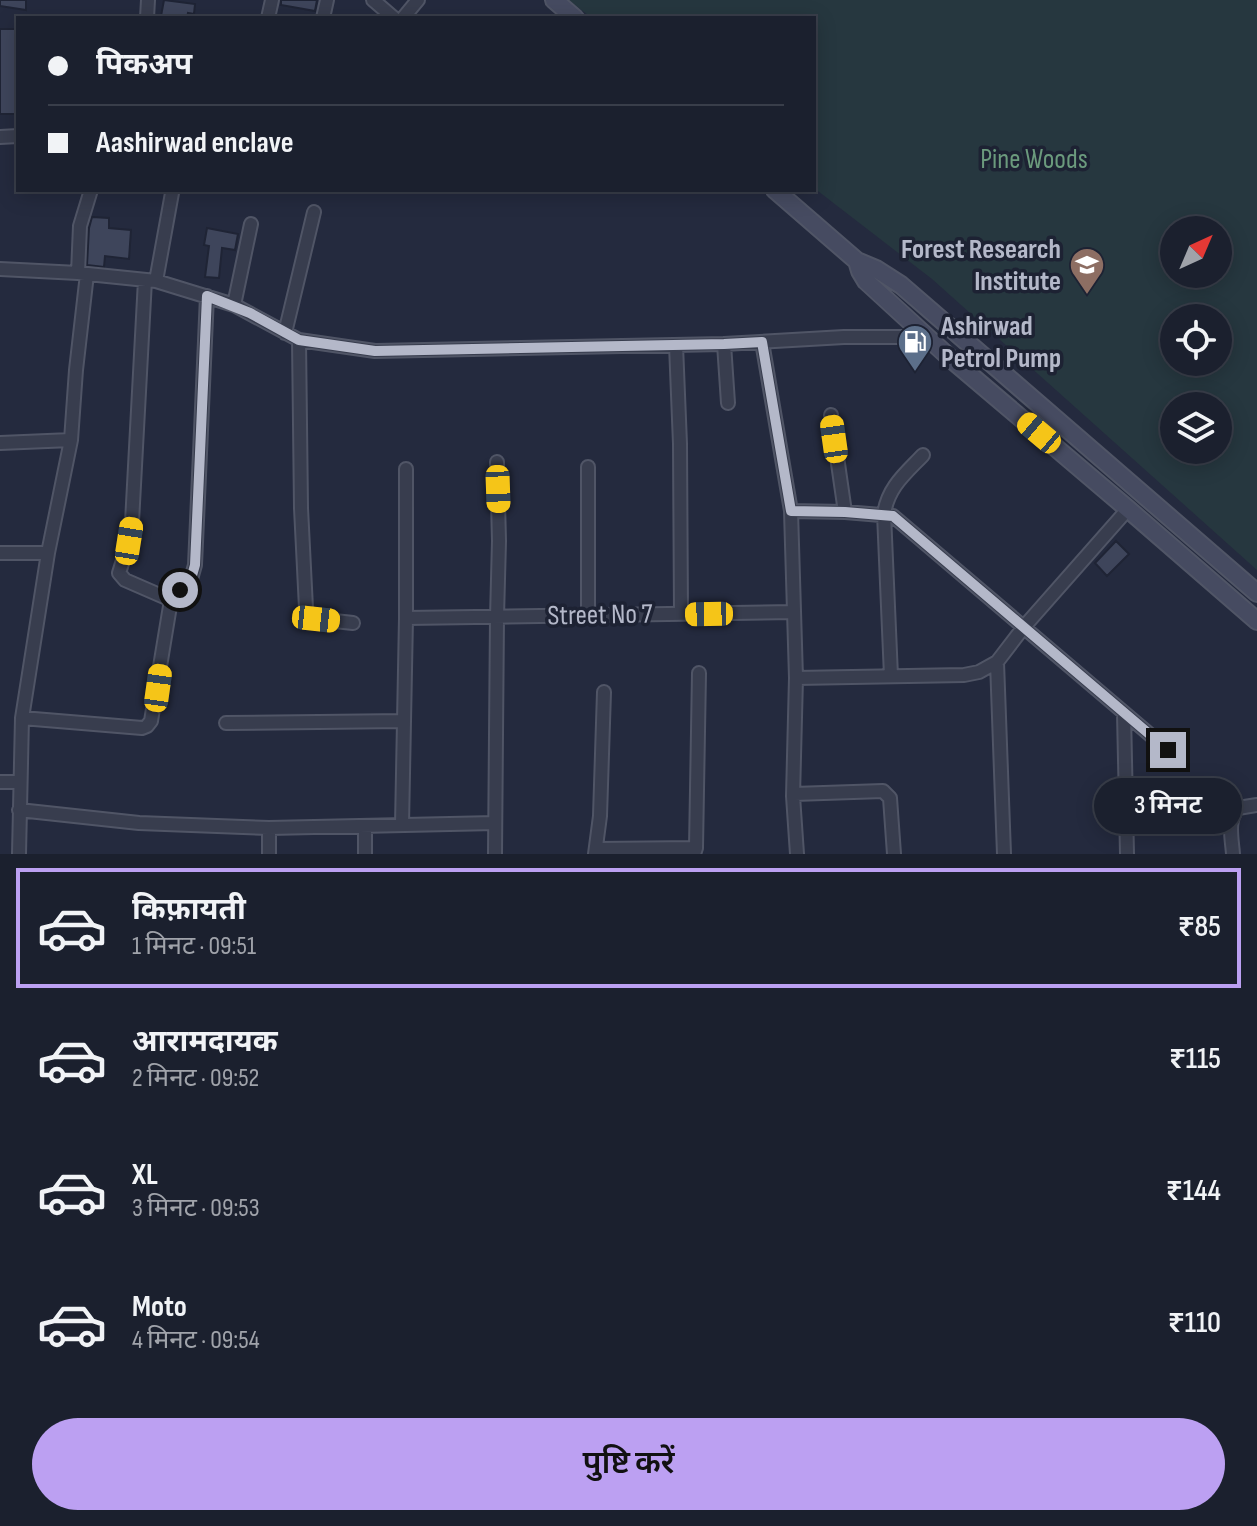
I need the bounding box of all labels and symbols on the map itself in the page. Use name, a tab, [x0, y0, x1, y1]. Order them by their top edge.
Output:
park label: Pine Woods	[980, 143, 1088, 176]
north arrow	[1160, 216, 1232, 288]
place label: Forest Research Institute	[901, 233, 1061, 298]
school or university icon: Forest Research Institute	[1068, 246, 1106, 296]
place label: Ashirwad Petrol Pump	[940, 310, 1061, 375]
fuel station icon: Ashirwad Petrol Pump	[896, 323, 934, 373]
car	[1013, 408, 1065, 458]
car	[819, 414, 849, 464]
car	[485, 465, 511, 513]
car	[113, 515, 145, 567]
route start	[162, 572, 198, 608]
street label: Street No 7	[547, 598, 653, 632]
car	[685, 602, 733, 626]
car	[291, 605, 341, 633]
car	[143, 663, 173, 713]
route end	[1150, 732, 1186, 768]
callout: 3 मिनट	[1094, 778, 1242, 834]

